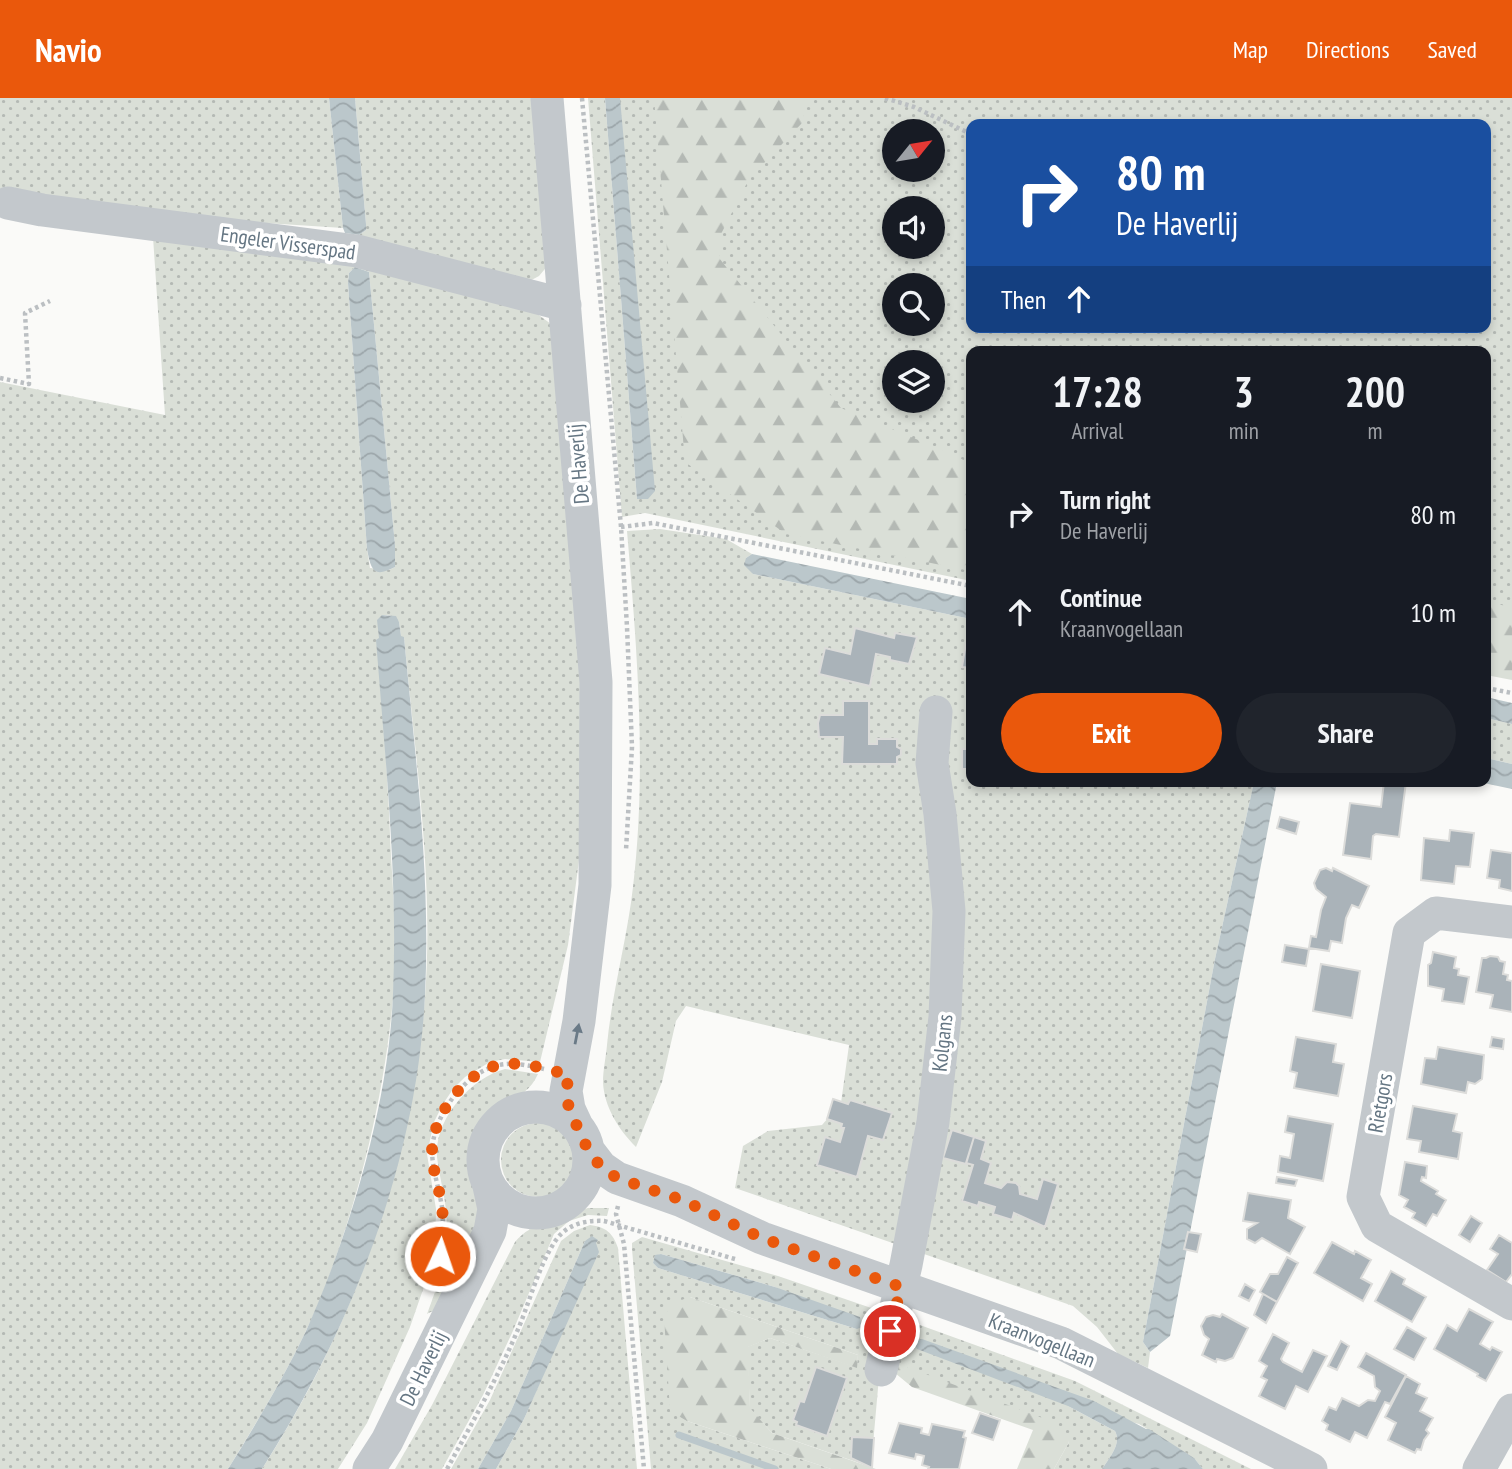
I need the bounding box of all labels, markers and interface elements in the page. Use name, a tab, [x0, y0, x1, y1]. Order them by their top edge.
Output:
text: Navio	[35, 28, 102, 71]
text: Map	[1233, 34, 1268, 65]
text: Directions	[1306, 34, 1390, 65]
text: Saved	[1428, 34, 1477, 65]
north arrow	[882, 119, 945, 182]
map controls	[882, 119, 945, 413]
text: 80 m	[1116, 140, 1205, 204]
icon: right	[1001, 147, 1092, 238]
button: sound	[882, 196, 945, 259]
text: De Haverlij	[1116, 202, 1238, 244]
street label: Engeler Visserspad	[219, 220, 357, 266]
button: search	[882, 273, 945, 336]
icon: ahead	[1060, 280, 1098, 318]
text: Then	[1001, 283, 1046, 316]
button: layers	[882, 350, 945, 413]
text: 17:28	[1052, 364, 1143, 419]
text: 3	[1234, 364, 1254, 419]
text: 200	[1345, 364, 1405, 419]
text: Arrival	[1071, 416, 1123, 445]
text: min	[1229, 416, 1259, 445]
text: m	[1367, 416, 1382, 445]
street label: De Haverlij	[561, 423, 595, 505]
text: Turn right	[1060, 483, 1151, 516]
icon: right	[1001, 495, 1039, 533]
text: 80 m	[1410, 498, 1456, 531]
text: De Haverlij	[1060, 516, 1148, 545]
text: Continue	[1060, 581, 1142, 614]
icon: ahead	[1001, 593, 1039, 631]
text: 10 m	[1410, 596, 1456, 629]
text: Kraanvogellaan	[1060, 614, 1183, 643]
button: Exit	[1001, 693, 1222, 773]
button: Share	[1236, 693, 1456, 773]
street label: Kolgans	[926, 1013, 958, 1073]
one-way arrow	[572, 1023, 583, 1045]
street label: Rietgors	[1362, 1071, 1398, 1135]
position arrow	[403, 1219, 477, 1293]
pin	[860, 1301, 920, 1361]
street label: Kraanvogellaan	[985, 1306, 1099, 1374]
icon: arrive	[871, 1312, 909, 1350]
street label: De Haverlij	[393, 1326, 453, 1410]

